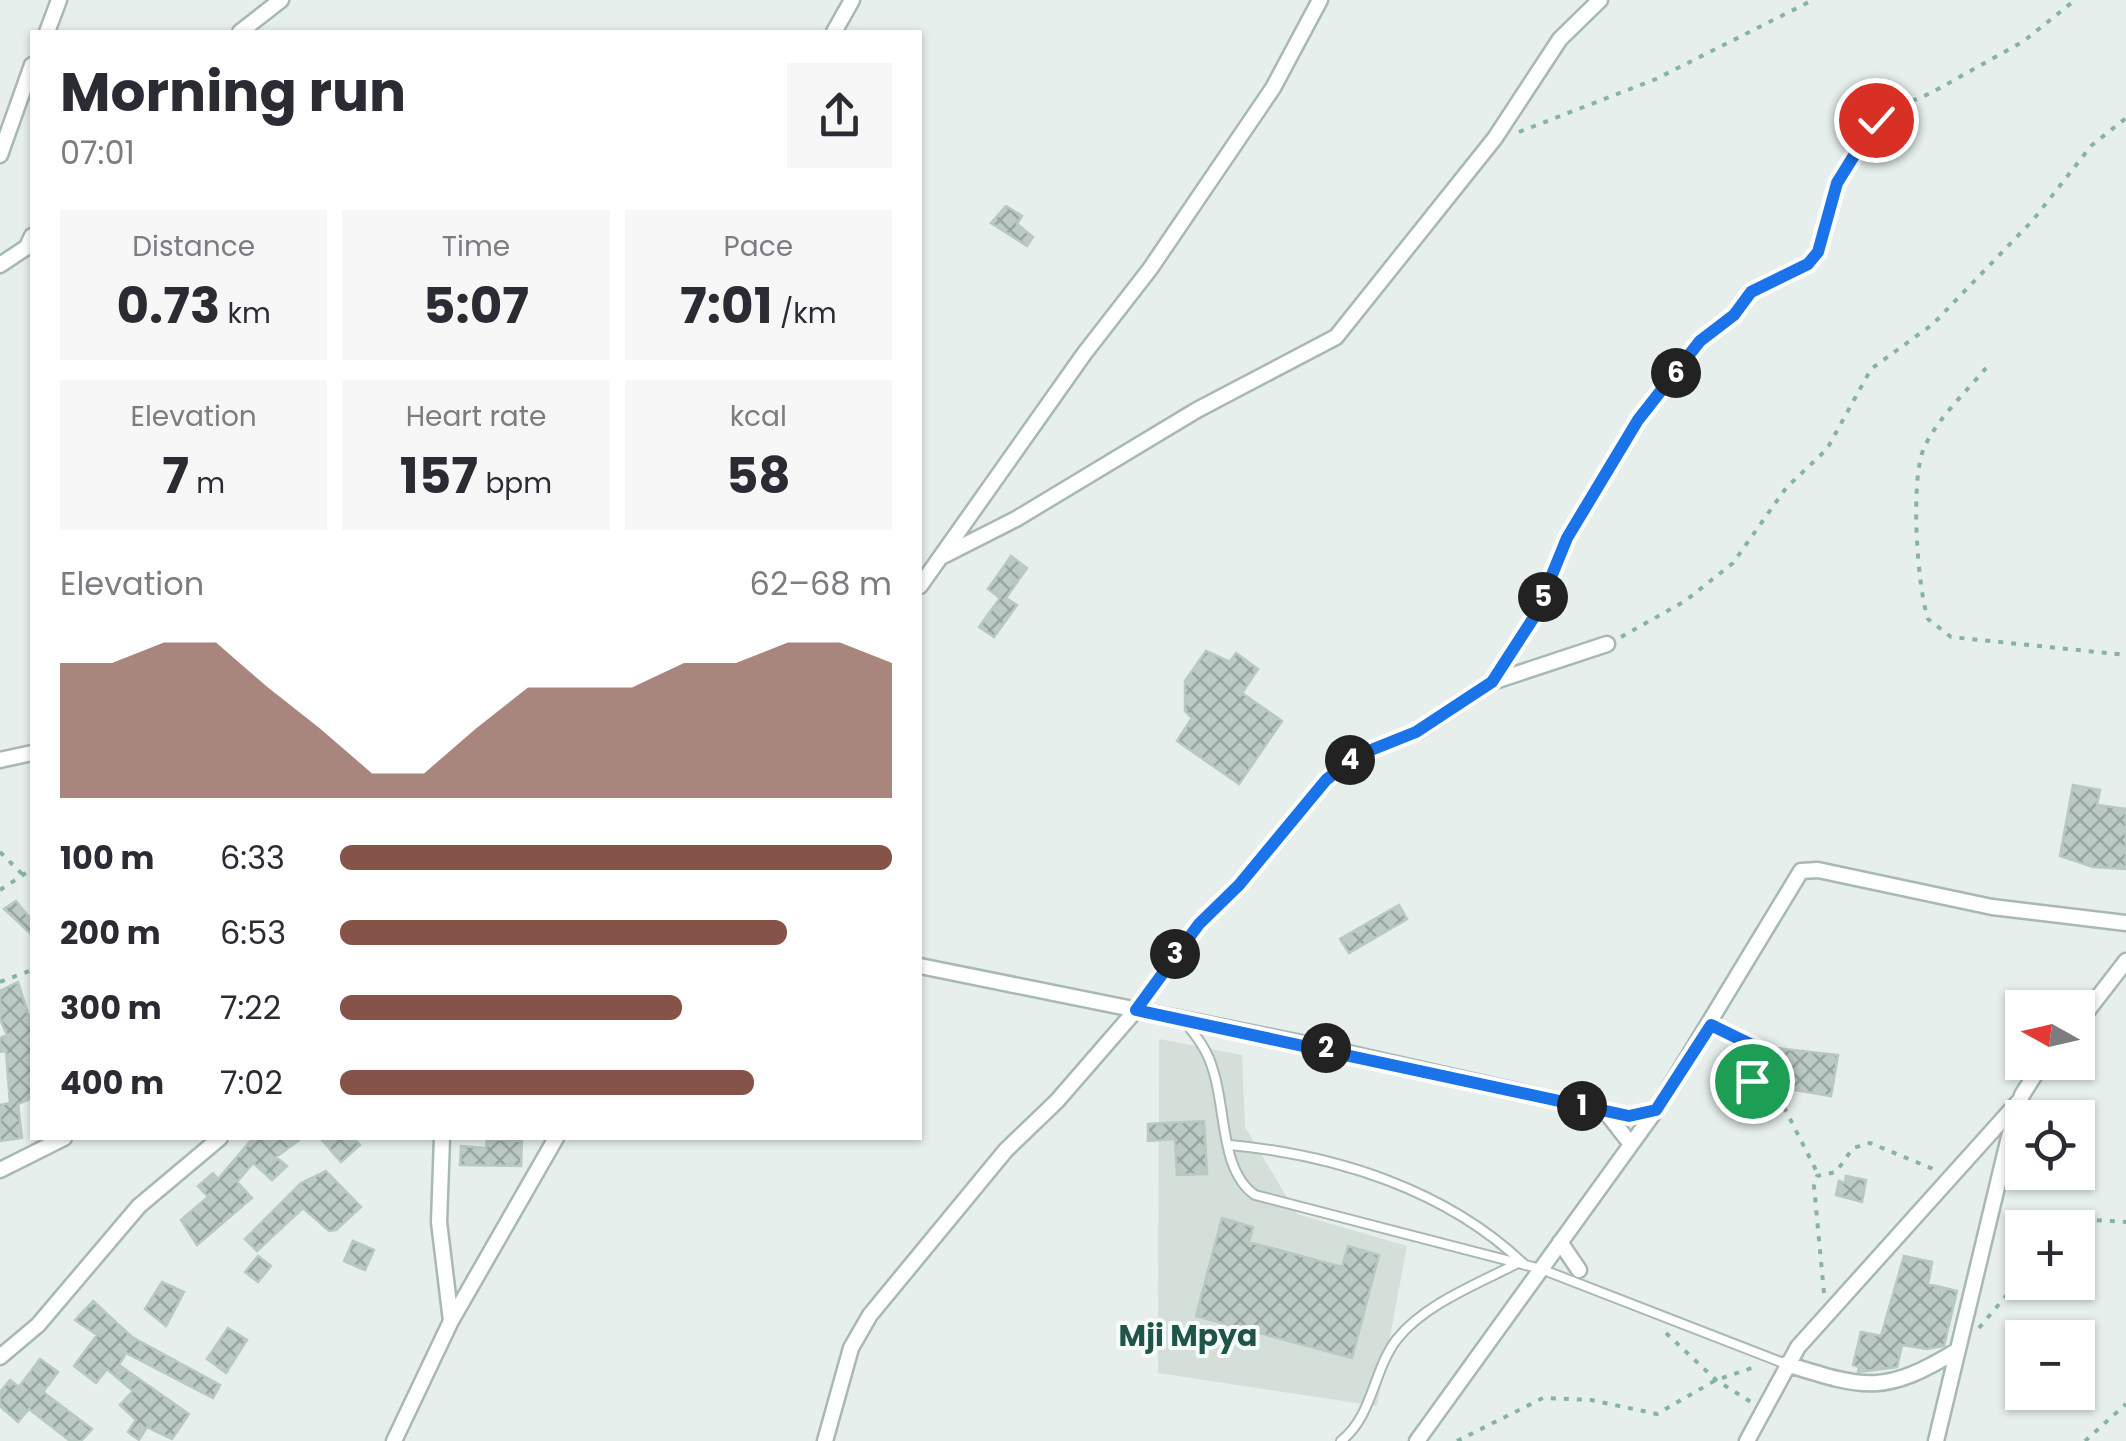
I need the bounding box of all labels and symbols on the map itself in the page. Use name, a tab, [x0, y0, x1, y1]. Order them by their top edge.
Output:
pin	[1834, 78, 1919, 163]
pin: 6	[1651, 348, 1701, 398]
pin: 5	[1518, 572, 1568, 622]
pin: 4	[1325, 735, 1375, 785]
pin: 3	[1150, 929, 1200, 979]
north arrow	[2005, 990, 2095, 1080]
pin: 2	[1301, 1023, 1351, 1073]
pin	[1710, 1039, 1795, 1124]
pin: 1	[1557, 1081, 1607, 1131]
district label: Mji Mpya	[1119, 1314, 1257, 1357]

